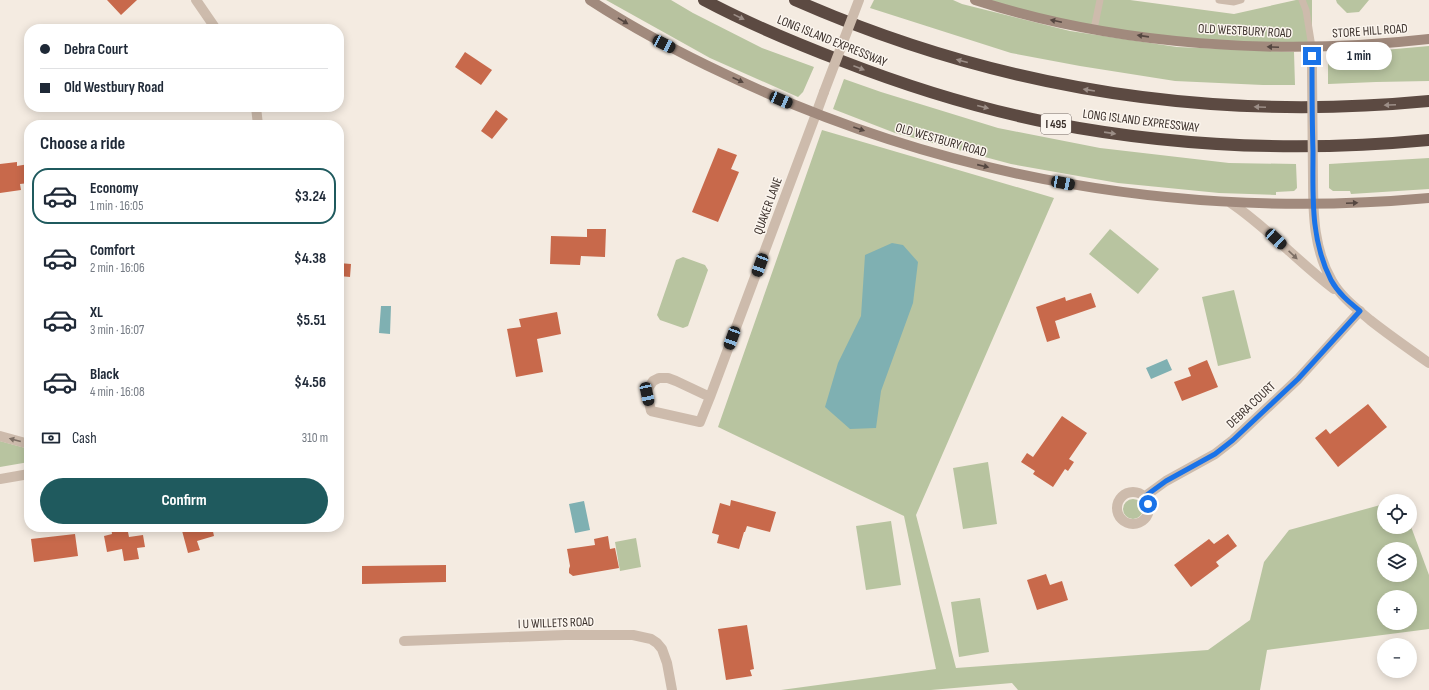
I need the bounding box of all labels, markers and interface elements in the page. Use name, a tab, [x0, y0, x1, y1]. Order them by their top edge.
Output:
street label: LONG ISLAND EXPRESSWAY	[775, 12, 890, 71]
one-way arrow	[734, 14, 745, 20]
one-way arrow	[617, 17, 629, 24]
one-way arrow	[1050, 18, 1062, 24]
street label: STORE HILL ROAD	[1332, 20, 1408, 42]
street label: OLD WESTBURY ROAD	[1198, 21, 1292, 41]
car	[651, 33, 677, 55]
one-way arrow	[1137, 33, 1149, 39]
text: Debra Court	[64, 40, 128, 59]
callout: 1 min	[1326, 42, 1392, 70]
one-way arrow	[1267, 43, 1279, 50]
route end	[1303, 47, 1321, 65]
text: 1 min	[1347, 48, 1371, 64]
one-way arrow	[956, 58, 968, 64]
one-way arrow	[854, 65, 866, 71]
one-way arrow	[732, 77, 744, 83]
text: Old Westbury Road	[64, 78, 164, 97]
one-way arrow	[1083, 87, 1095, 93]
car	[768, 90, 794, 110]
one-way arrow	[1384, 101, 1396, 108]
one-way arrow	[977, 104, 989, 110]
one-way arrow	[1253, 104, 1266, 110]
street label: LONG ISLAND EXPRESSWAY	[1082, 106, 1201, 136]
road number: I 495	[1041, 114, 1071, 134]
street label: OLD WESTBURY ROAD	[894, 119, 988, 161]
one-way arrow	[853, 126, 865, 132]
one-way arrow	[1104, 130, 1116, 136]
text: Choose a ride	[40, 133, 125, 154]
one-way arrow	[977, 164, 989, 170]
street label: QUAKER LANE	[750, 175, 786, 237]
car	[1050, 175, 1076, 191]
icon: car	[42, 178, 78, 214]
text: Economy	[90, 179, 139, 198]
text: $3.24	[294, 187, 326, 206]
text: 1 min · 16:05	[90, 198, 143, 214]
one-way arrow	[1346, 200, 1358, 207]
car	[1263, 226, 1289, 252]
icon: car	[42, 240, 78, 276]
text: Comfort	[90, 241, 135, 260]
text: $4.38	[294, 249, 326, 268]
one-way arrow	[1288, 250, 1298, 260]
car	[750, 252, 770, 278]
text: 2 min · 16:06	[90, 260, 145, 276]
icon: car	[42, 302, 78, 338]
text: XL	[90, 303, 103, 322]
text: $5.51	[296, 311, 326, 330]
text: 3 min · 16:07	[90, 322, 144, 338]
car	[722, 325, 742, 351]
icon: car	[42, 364, 78, 400]
text: Black	[90, 365, 119, 384]
text: $4.56	[294, 373, 326, 392]
street label: DEBRA COURT	[1223, 378, 1279, 432]
car	[639, 381, 655, 407]
text: 4 min · 16:08	[90, 384, 145, 400]
icon: cash	[40, 427, 62, 449]
text: Cash	[72, 429, 97, 448]
text: 310 m	[302, 430, 328, 446]
one-way arrow	[8, 437, 20, 443]
button: Confirm	[40, 478, 328, 524]
map controls	[1377, 494, 1417, 678]
button: locate	[1377, 494, 1417, 534]
route start	[1139, 495, 1157, 513]
button: layers	[1377, 542, 1417, 582]
button: +	[1377, 590, 1417, 630]
street label: I U WILLETS ROAD	[518, 614, 594, 632]
button: −	[1377, 638, 1417, 678]

